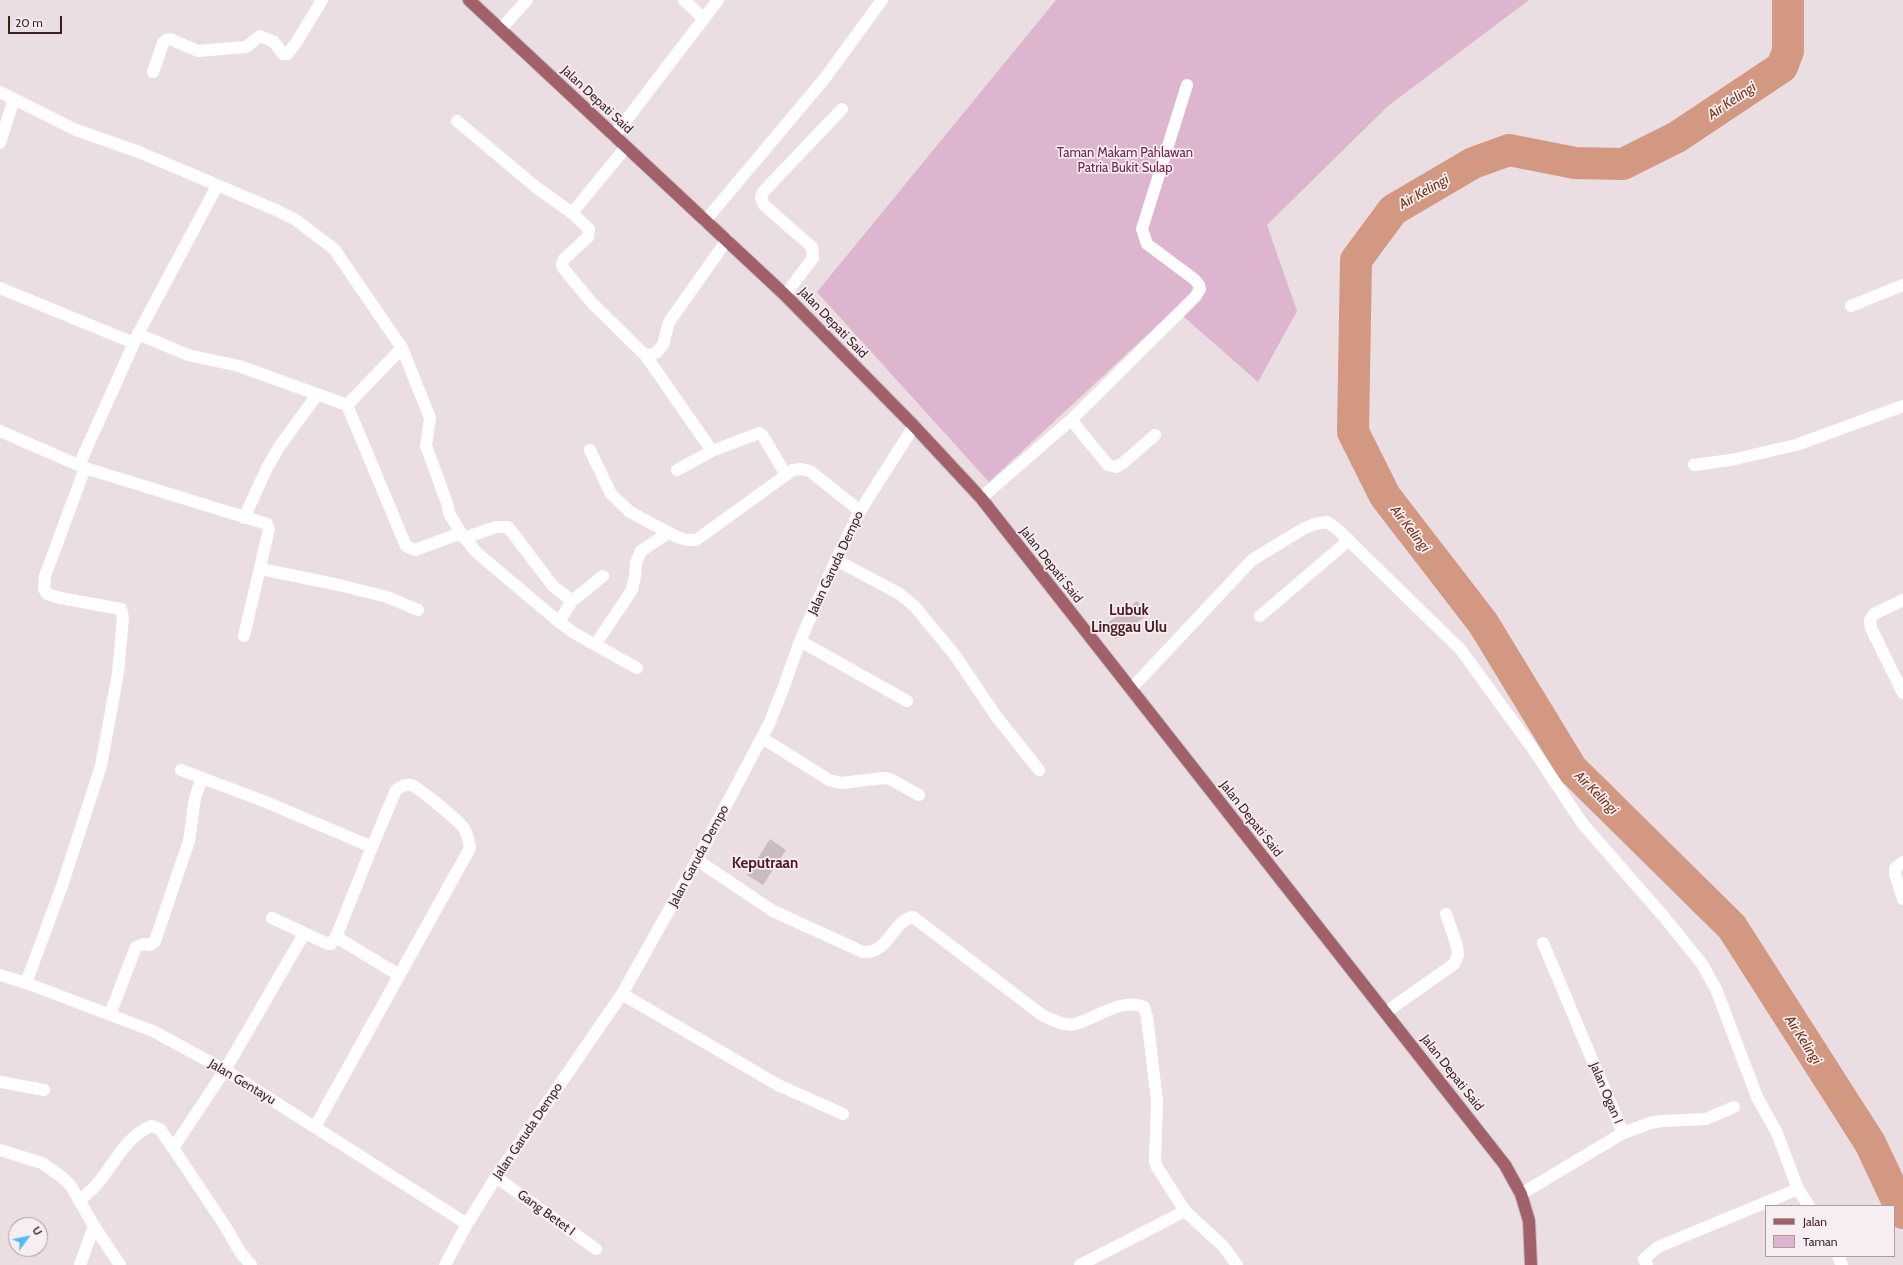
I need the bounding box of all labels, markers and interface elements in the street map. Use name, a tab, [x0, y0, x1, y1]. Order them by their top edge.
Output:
scale bar	[10, 8, 64, 34]
text: 20 m	[15, 15, 43, 30]
street label: Jalan Depati Said	[558, 63, 636, 137]
water label: Air Kelingi	[1705, 79, 1759, 123]
park label: Taman Makam Pahlawan Patria Bukit Sulap	[1057, 145, 1193, 176]
water label: Air Kelingi	[1396, 171, 1452, 213]
street label: Jalan Depati Said	[795, 284, 871, 362]
water label: Air Kelingi	[1387, 502, 1433, 556]
street label: Jalan Garuda Dempo	[805, 508, 867, 618]
street label: Jalan Depati Said	[1016, 524, 1086, 606]
district label: Lubuk Linggau Ulu	[1091, 602, 1167, 637]
water label: Air Kelingi	[1571, 768, 1621, 818]
street label: Jalan Depati Said	[1216, 778, 1286, 860]
street label: Jalan Garuda Dempo	[666, 802, 732, 910]
district label: Keputraan	[732, 855, 798, 873]
water label: Air Kelingi	[1781, 1012, 1825, 1068]
street label: Jalan Depati Said	[1417, 1032, 1487, 1114]
street label: Jalan Gentayu	[206, 1056, 278, 1108]
street label: Jalan Ogan I	[1586, 1060, 1626, 1126]
street label: Jalan Garuda Dempo	[490, 1080, 566, 1182]
street label: Gang Betet I	[514, 1187, 578, 1239]
legend	[1765, 1205, 1895, 1257]
text: Jalan	[1803, 1214, 1827, 1229]
north arrow	[8, 1217, 48, 1257]
text: U	[29, 1224, 45, 1238]
text: Taman	[1803, 1234, 1837, 1249]

